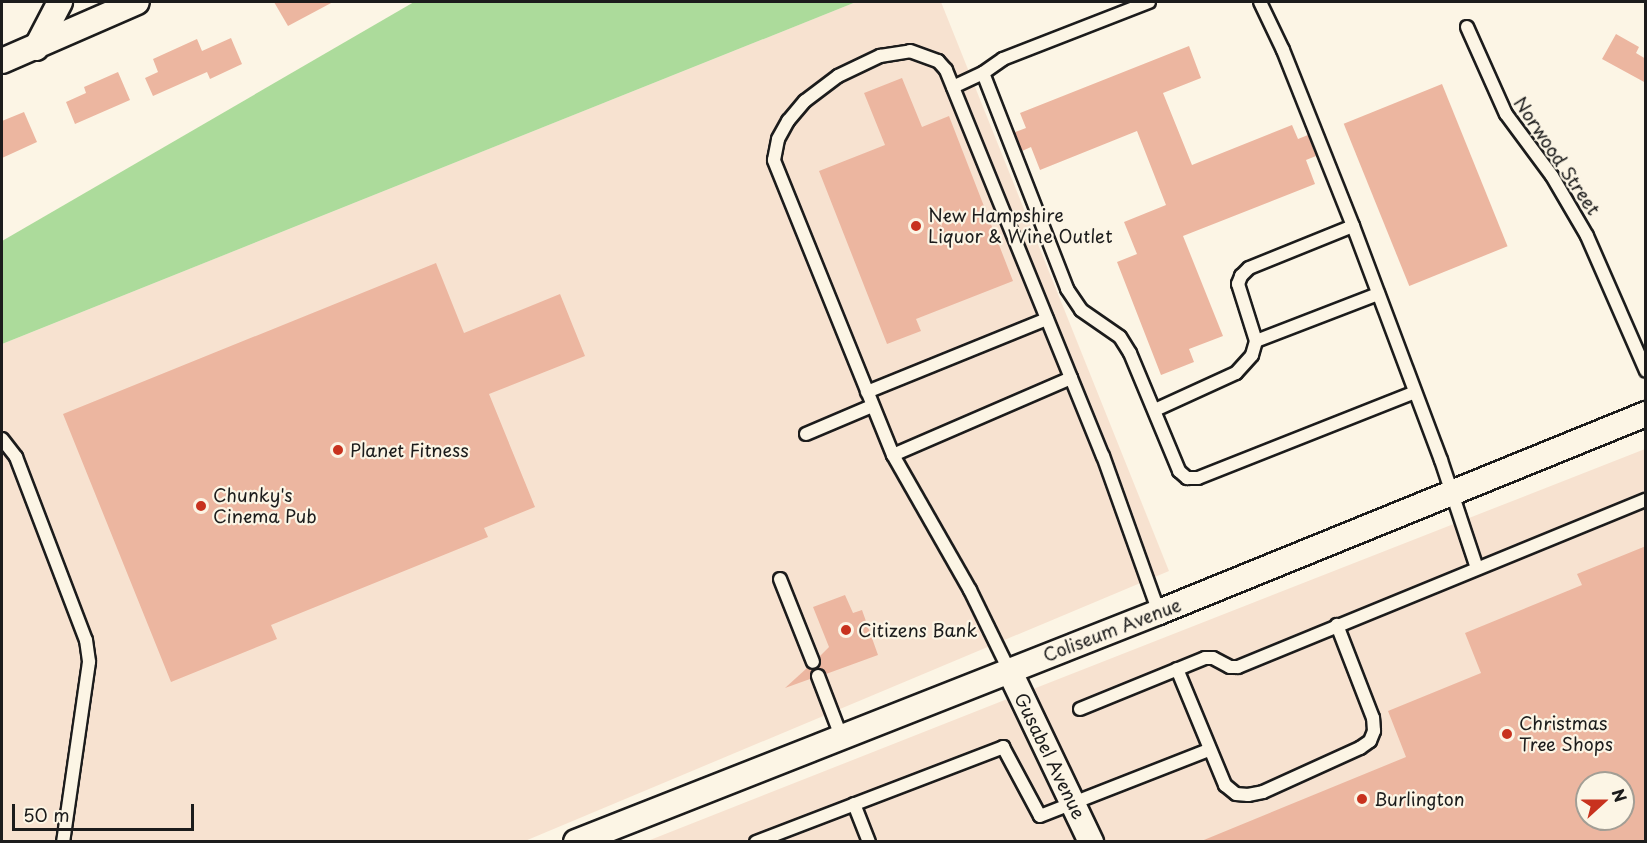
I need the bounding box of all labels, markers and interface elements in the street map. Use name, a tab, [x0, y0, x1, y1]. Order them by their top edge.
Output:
street label: Norwood Street	[1510, 93, 1604, 219]
place label: New Hampshire Liquor & Wine Outlet	[928, 205, 1111, 248]
marker: New Hampshire Liquor & Wine Outlet	[909, 219, 923, 233]
place label: Planet Fitness	[350, 439, 470, 461]
marker: Planet Fitness	[331, 443, 345, 457]
place label: Chunky's Cinema Pub	[213, 485, 318, 528]
marker: Chunky's Cinema Pub	[194, 499, 208, 513]
street label: Coliseum Avenue	[1041, 594, 1183, 666]
place label: Citizens Bank	[858, 619, 977, 641]
marker: Citizens Bank	[839, 623, 853, 637]
street label: Gusabel Avenue	[1010, 689, 1090, 823]
place label: Christmas Tree Shops	[1519, 713, 1615, 756]
marker: Christmas Tree Shops	[1500, 727, 1514, 741]
north arrow	[1575, 771, 1635, 831]
text: N	[1606, 785, 1633, 805]
place label: Burlington	[1374, 788, 1465, 810]
scale bar	[15, 792, 196, 830]
marker: Burlington	[1355, 792, 1369, 806]
text: 50 m	[23, 801, 70, 828]

